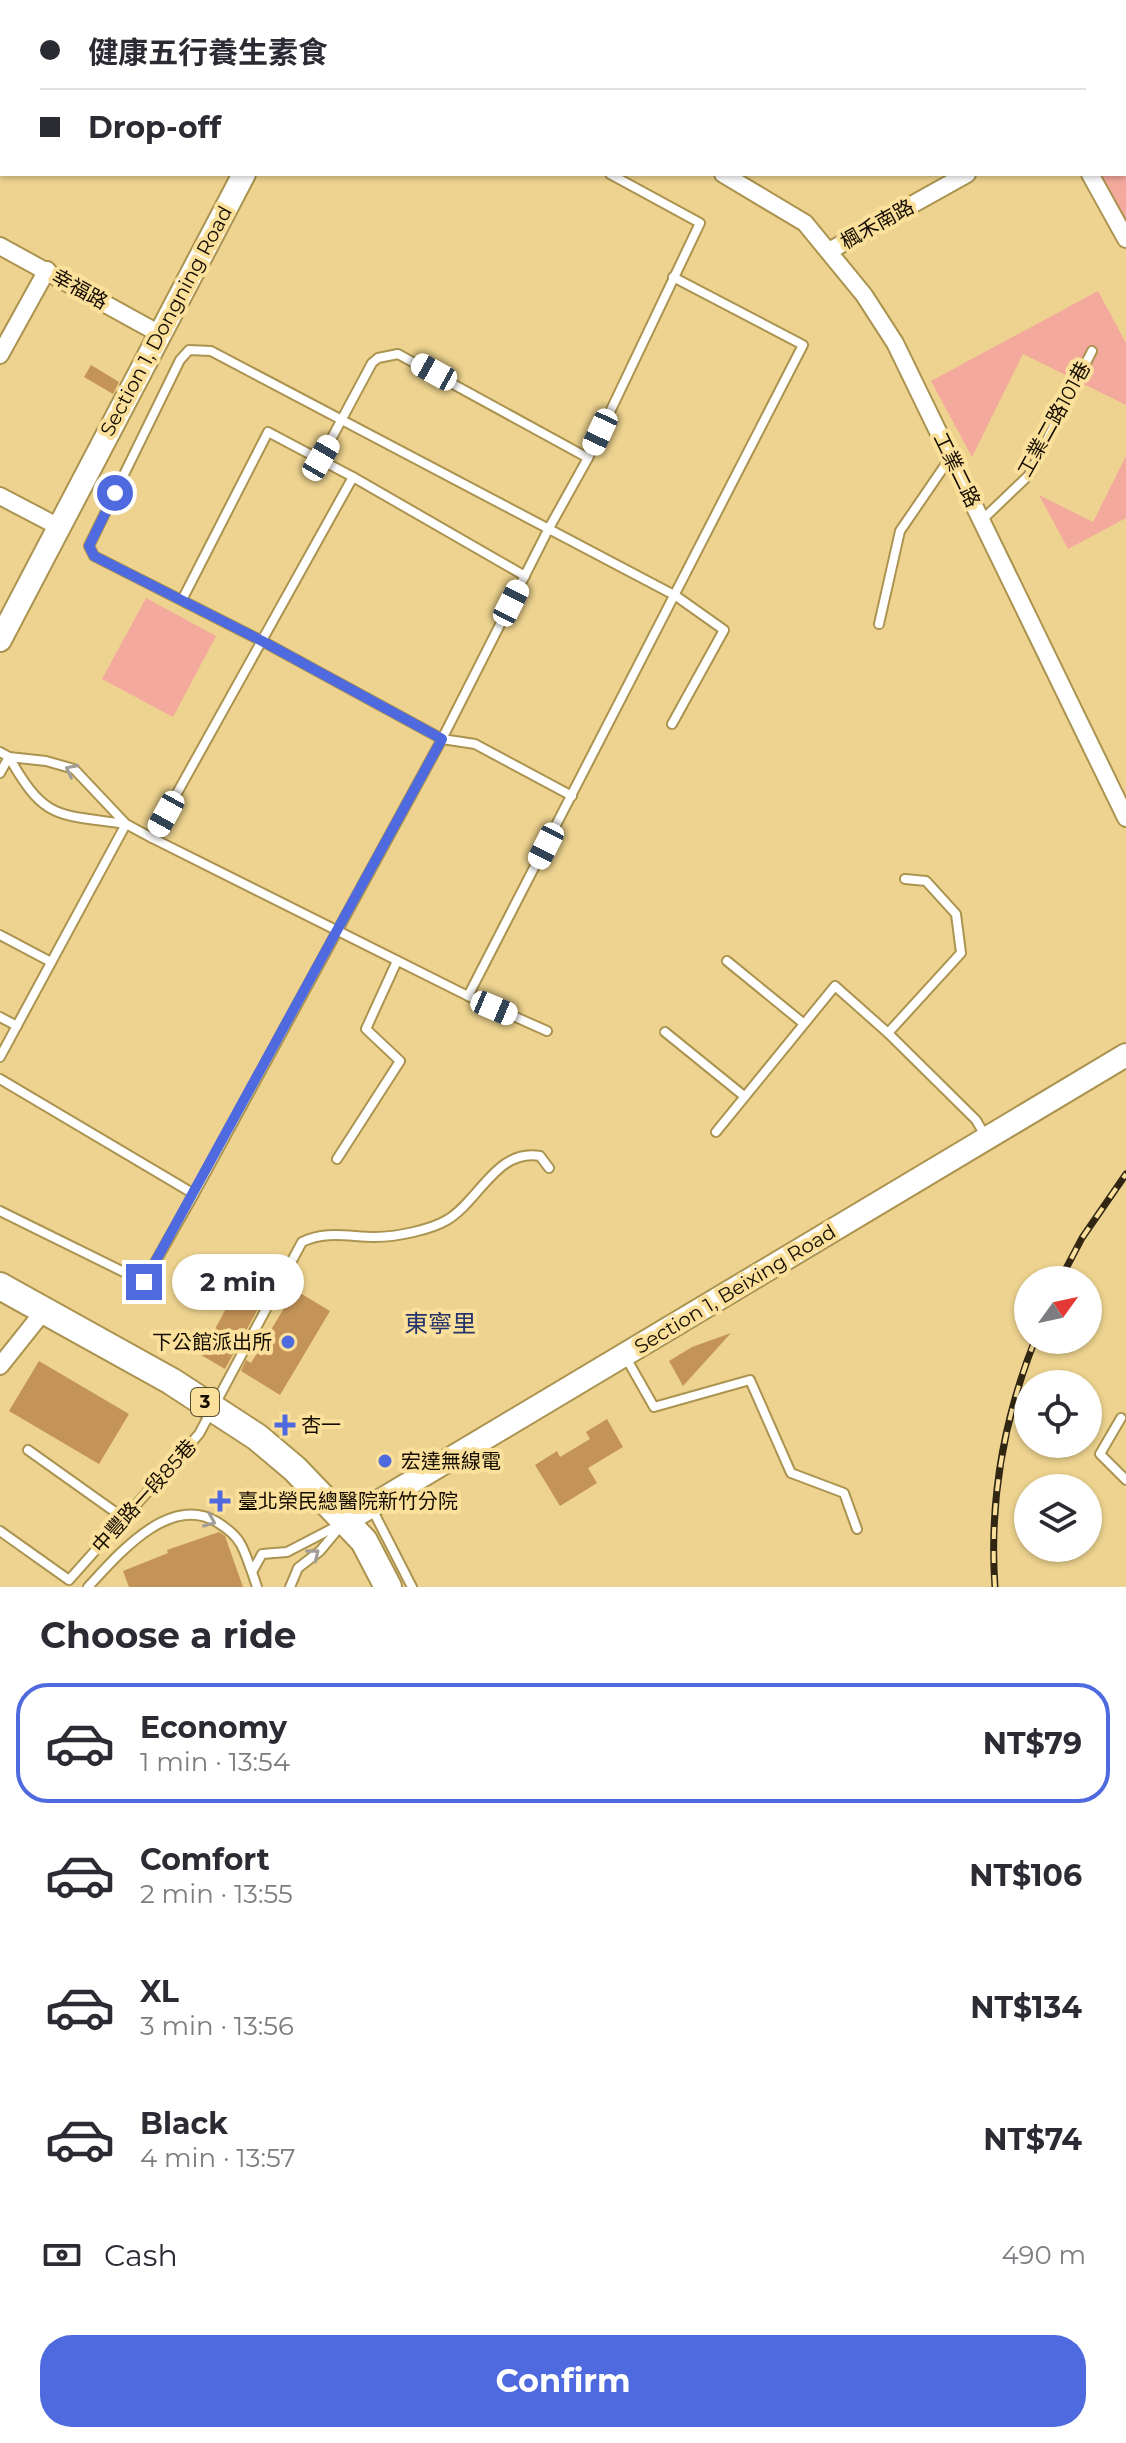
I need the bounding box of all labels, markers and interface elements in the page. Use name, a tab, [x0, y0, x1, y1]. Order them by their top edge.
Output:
text: 健康五行養生素食	[88, 34, 328, 71]
text: Drop-off	[88, 109, 221, 146]
street label: 楓禾南路	[836, 194, 918, 254]
street label: Section 1, Dongning Road	[95, 202, 237, 440]
street label: 幸福路	[48, 264, 112, 314]
car	[407, 350, 461, 394]
street label: 工業二路101巷	[1013, 357, 1095, 481]
car	[579, 405, 621, 459]
street label: 工業二路	[929, 429, 985, 511]
car	[299, 431, 343, 485]
route start	[97, 475, 133, 511]
car	[489, 576, 533, 630]
one-way arrow	[64, 765, 79, 780]
car	[144, 787, 188, 841]
car	[524, 819, 568, 873]
car	[467, 988, 521, 1028]
street label: Section 1, Beixing Road	[630, 1219, 840, 1359]
callout: 2 min	[172, 1254, 304, 1310]
route end	[126, 1264, 162, 1300]
text: 2 min	[200, 1266, 276, 1298]
north arrow	[1014, 1266, 1102, 1354]
map controls	[1014, 1266, 1102, 1562]
district label: 東寧里	[404, 1309, 476, 1338]
place label: 下公館派出所	[152, 1330, 272, 1354]
marker: 下公館派出所	[279, 1333, 297, 1351]
button: locate	[1014, 1370, 1102, 1458]
road number: 3	[191, 1388, 219, 1416]
place label: 杏一	[301, 1413, 341, 1437]
marker: 杏一	[276, 1416, 294, 1434]
street label: 中豐路一段85巷	[87, 1434, 201, 1558]
place label: 宏達無線電	[401, 1449, 501, 1473]
marker: 宏達無線電	[376, 1452, 394, 1470]
button: layers	[1014, 1474, 1102, 1562]
place label: 臺北榮民總醫院新竹分院	[238, 1489, 458, 1513]
marker: 臺北榮民總醫院新竹分院	[209, 1490, 231, 1512]
one-way arrow	[201, 1511, 216, 1527]
one-way arrow	[305, 1549, 319, 1564]
text: Choose a ride	[40, 1613, 297, 1657]
icon: car	[44, 1707, 116, 1779]
text: Economy	[140, 1709, 287, 1746]
text: NT$79	[983, 1725, 1082, 1762]
text: 1 min · 13:54	[140, 1746, 290, 1778]
icon: car	[44, 1839, 116, 1911]
text: Comfort	[140, 1841, 270, 1878]
text: NT$106	[969, 1857, 1082, 1894]
text: 2 min · 13:55	[140, 1878, 293, 1910]
icon: car	[44, 1971, 116, 2043]
text: XL	[140, 1973, 179, 2010]
text: NT$134	[970, 1989, 1082, 2026]
text: 3 min · 13:56	[140, 2010, 294, 2042]
icon: car	[44, 2103, 116, 2175]
text: Black	[140, 2105, 228, 2142]
text: NT$74	[983, 2121, 1082, 2158]
text: 4 min · 13:57	[140, 2142, 296, 2174]
icon: cash	[40, 2233, 84, 2277]
text: Cash	[104, 2237, 178, 2274]
text: 490 m	[1002, 2239, 1086, 2271]
button: Confirm	[40, 2335, 1086, 2427]

